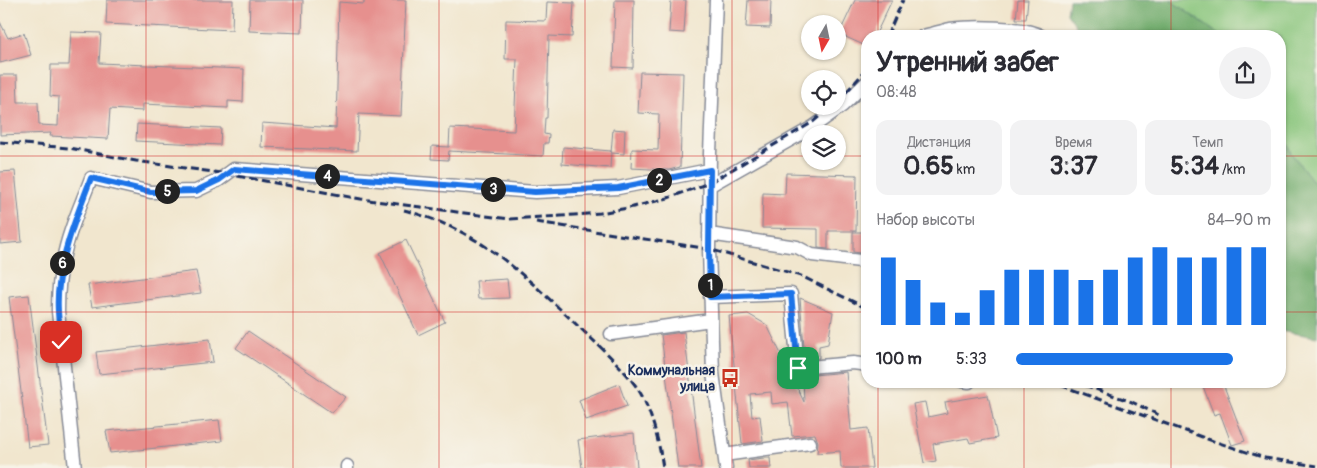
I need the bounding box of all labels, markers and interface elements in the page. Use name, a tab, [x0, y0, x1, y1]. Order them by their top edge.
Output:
north arrow	[801, 15, 846, 60]
map controls	[801, 15, 846, 170]
text: Утренний забег	[876, 45, 1059, 80]
button: share	[1219, 47, 1271, 99]
button: locate	[801, 70, 846, 115]
text: 08:48	[876, 82, 917, 102]
button: layers	[801, 125, 846, 170]
text: Дистанция	[907, 134, 971, 151]
text: Время	[1055, 134, 1092, 151]
text: Темп	[1192, 134, 1223, 151]
text: 0.65	[903, 151, 954, 182]
text: 3:37	[1050, 151, 1097, 182]
text: 5:34	[1170, 151, 1219, 182]
text: km	[954, 161, 975, 178]
text: /km	[1219, 161, 1245, 178]
pin: 4	[314, 164, 340, 188]
text: 4	[323, 168, 332, 185]
pin: 2	[646, 168, 672, 192]
text: 2	[656, 172, 663, 189]
pin: 3	[480, 176, 506, 202]
pin: 5	[154, 178, 180, 204]
text: 3	[490, 181, 497, 198]
text: 5	[164, 183, 171, 200]
text: Набор высоты	[876, 210, 975, 230]
text: 84–90 m	[1207, 210, 1271, 230]
pin: 6	[50, 250, 74, 276]
text: 6	[58, 255, 67, 272]
pin: 1	[698, 272, 722, 298]
text: 1	[708, 277, 713, 294]
pin	[40, 321, 82, 363]
icon: check	[47, 328, 75, 356]
pin	[777, 347, 819, 389]
text: 100 m	[876, 349, 922, 369]
text: 5:33	[956, 349, 987, 369]
icon: arrive	[784, 354, 812, 382]
place label: Коммунальная улица	[628, 362, 715, 395]
bus stop icon: Коммунальная улица	[719, 367, 741, 389]

